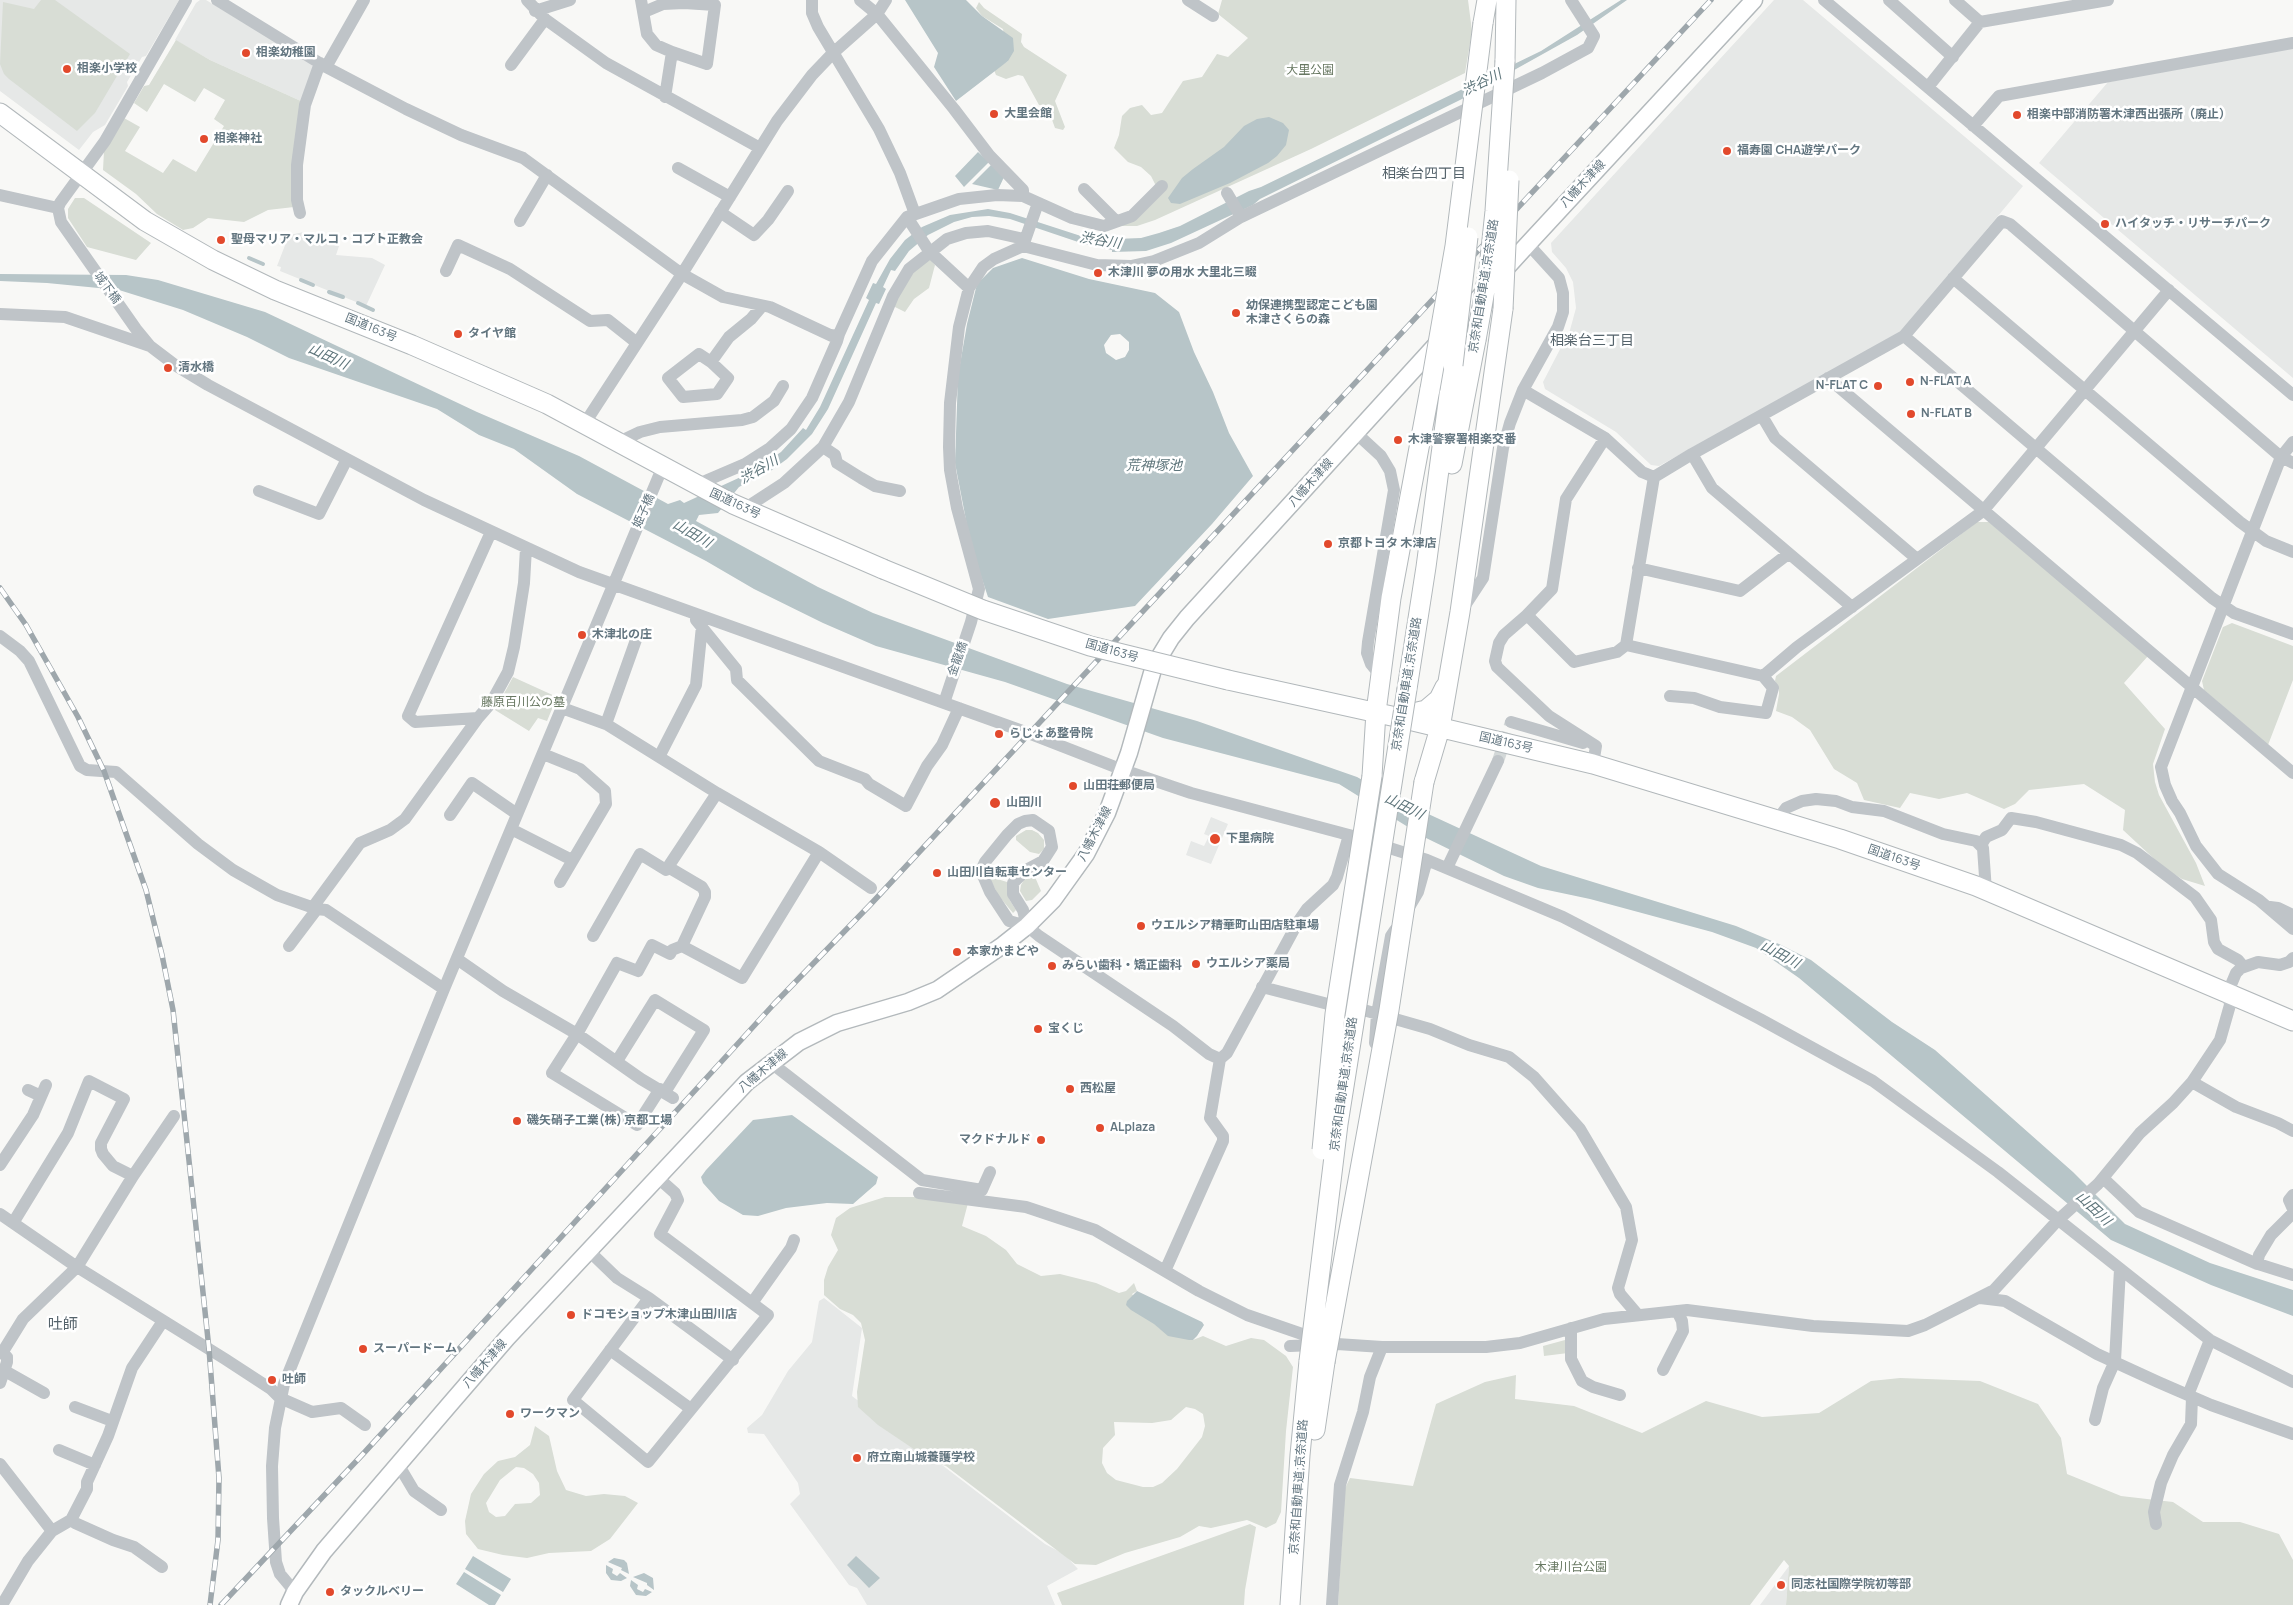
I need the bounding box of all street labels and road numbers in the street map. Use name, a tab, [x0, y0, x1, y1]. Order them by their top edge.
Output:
street label: 八幡木津線	[1557, 157, 1609, 211]
street label: 京奈和自動車道;京奈道路	[1466, 218, 1502, 354]
street label: 城下橋	[91, 269, 123, 307]
street label: 国道163号	[343, 311, 399, 345]
street label: 八幡木津線	[1286, 456, 1336, 510]
street label: 国道163号	[707, 486, 763, 522]
street label: 姫子橋	[630, 492, 658, 530]
street label: 京奈和自動車道;京奈道路	[1389, 616, 1425, 752]
street label: 国道163号	[1084, 637, 1140, 665]
street label: 金龍橋	[945, 640, 971, 678]
street label: 国道163号	[1478, 730, 1534, 756]
street label: 八幡木津線	[1075, 804, 1115, 864]
street label: 国道163号	[1866, 842, 1922, 874]
street label: 京奈和自動車道;京奈道路	[1327, 1016, 1361, 1152]
street label: 八幡木津線	[735, 1046, 791, 1096]
street label: 八幡木津線	[460, 1337, 510, 1391]
street label: 京奈和自動車道;京奈道路	[1287, 1419, 1311, 1555]

